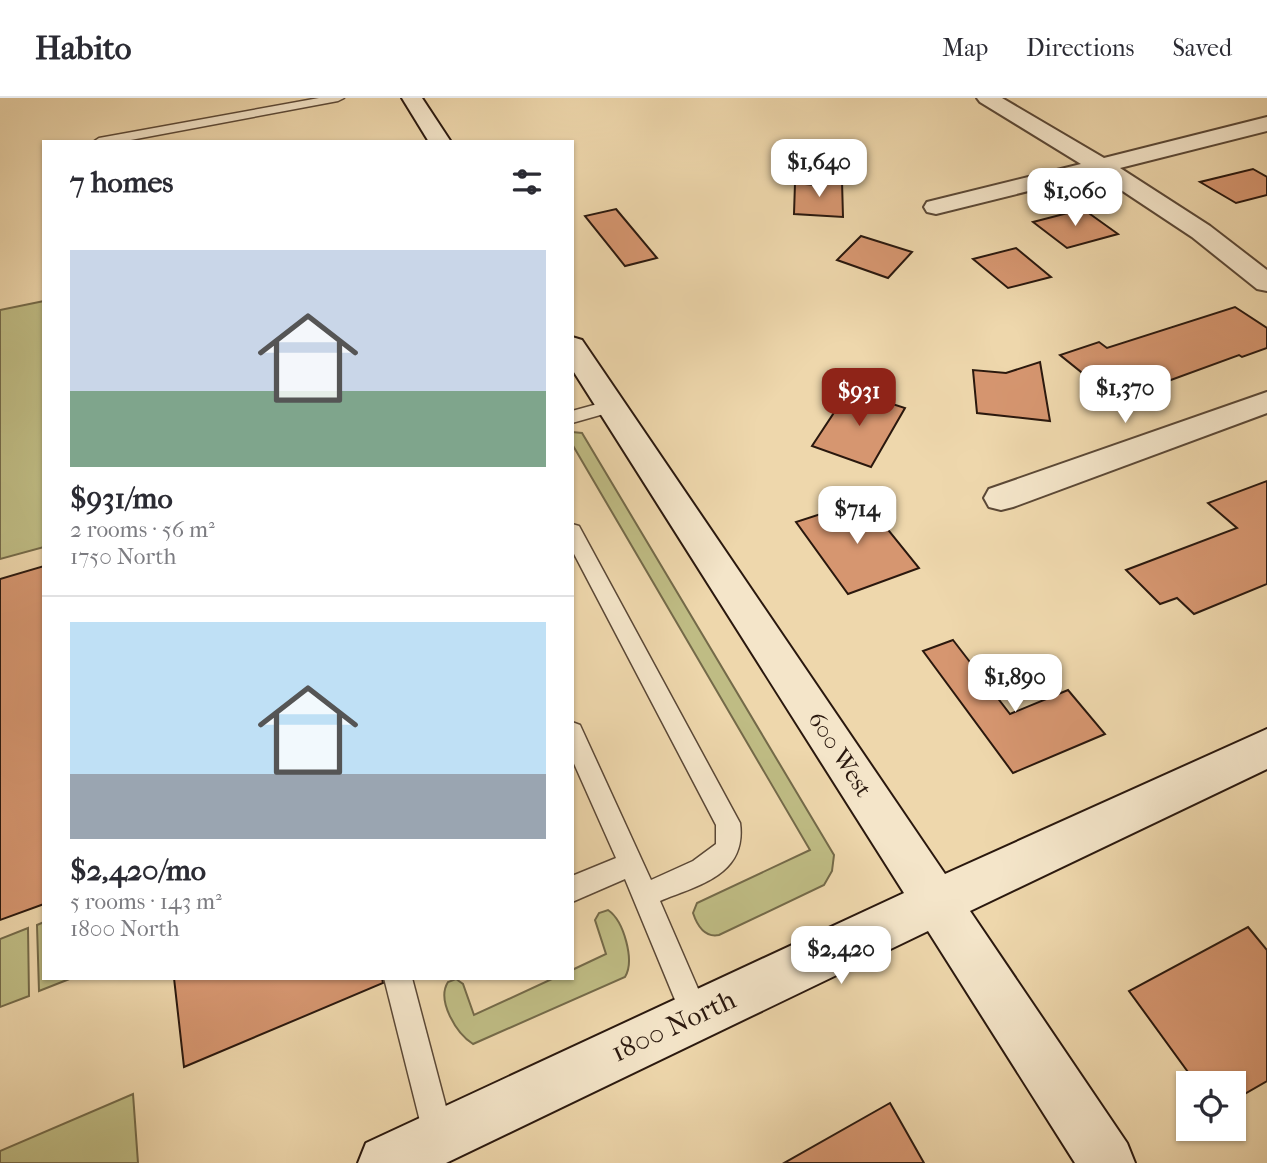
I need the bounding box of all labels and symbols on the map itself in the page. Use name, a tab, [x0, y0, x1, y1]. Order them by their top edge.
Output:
pin: $1,640	[762, 140, 876, 199]
pin: $1,060	[1018, 169, 1132, 228]
pin: $1,370	[1068, 366, 1182, 425]
pin: $931	[818, 368, 900, 428]
pin: $714	[816, 486, 898, 546]
pin: $1,890	[958, 654, 1072, 714]
street label: 600 West	[802, 706, 878, 802]
pin: $2,420	[784, 926, 898, 986]
street label: 1800 North	[606, 982, 741, 1069]

